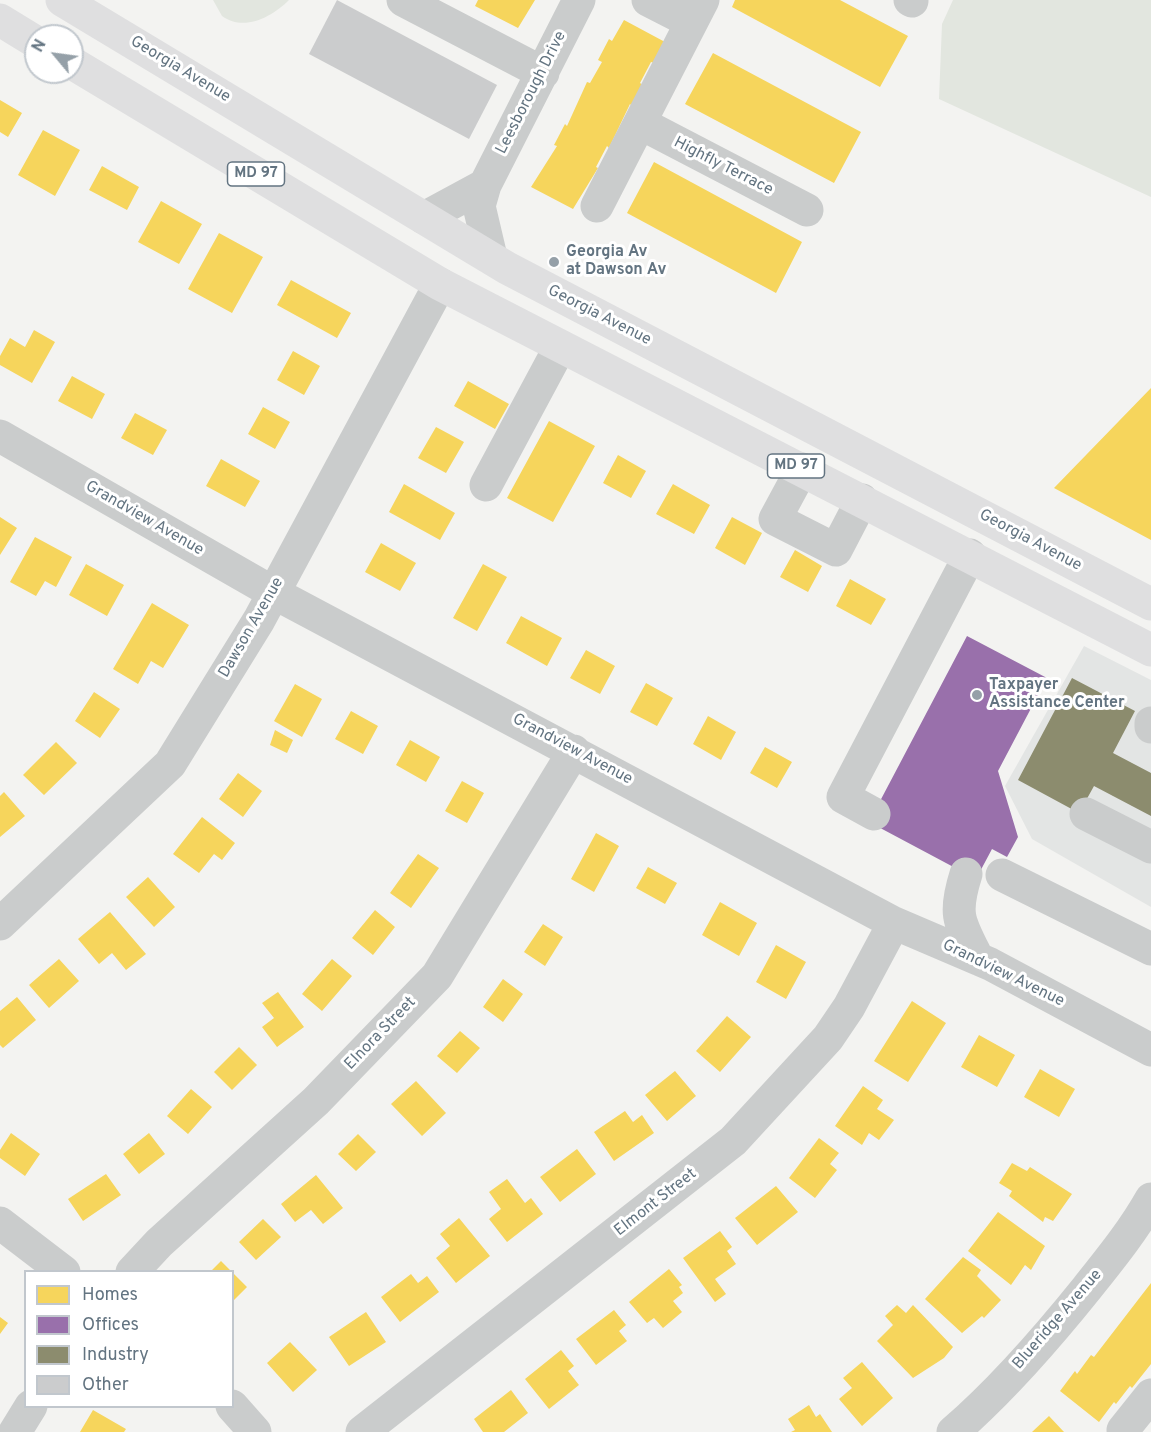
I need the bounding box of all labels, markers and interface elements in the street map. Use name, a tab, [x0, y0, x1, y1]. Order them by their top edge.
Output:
north arrow	[24, 24, 84, 84]
street label: Leesborough Drive	[493, 28, 571, 158]
street label: Georgia Avenue	[126, 33, 234, 107]
text: N	[28, 36, 52, 56]
street label: Highfly Terrace	[670, 134, 776, 200]
road number: MD 97	[228, 162, 284, 186]
place label: Georgia Av at Dawson Av	[566, 243, 666, 281]
marker: Georgia Av at Dawson Av	[547, 255, 561, 269]
street label: Georgia Avenue	[544, 282, 654, 350]
road number: MD 97	[768, 454, 824, 478]
street label: Grandview Avenue	[82, 477, 206, 561]
street label: Georgia Avenue	[975, 506, 1085, 576]
street label: Dawson Avenue	[216, 574, 288, 682]
place label: Taxpayer Assistance Center	[989, 676, 1125, 714]
marker: Taxpayer Assistance Center	[970, 688, 984, 702]
street label: Grandview Avenue	[509, 710, 635, 790]
street label: Grandview Avenue	[939, 936, 1067, 1012]
street label: Elnora Street	[341, 994, 421, 1074]
street label: Elmont Street	[611, 1165, 701, 1241]
street label: Blueridge Avenue	[1009, 1266, 1107, 1374]
legend	[24, 1270, 234, 1408]
text: Homes	[82, 1284, 138, 1307]
text: Offices	[82, 1314, 139, 1337]
text: Industry	[82, 1344, 149, 1367]
text: Other	[82, 1374, 129, 1397]

